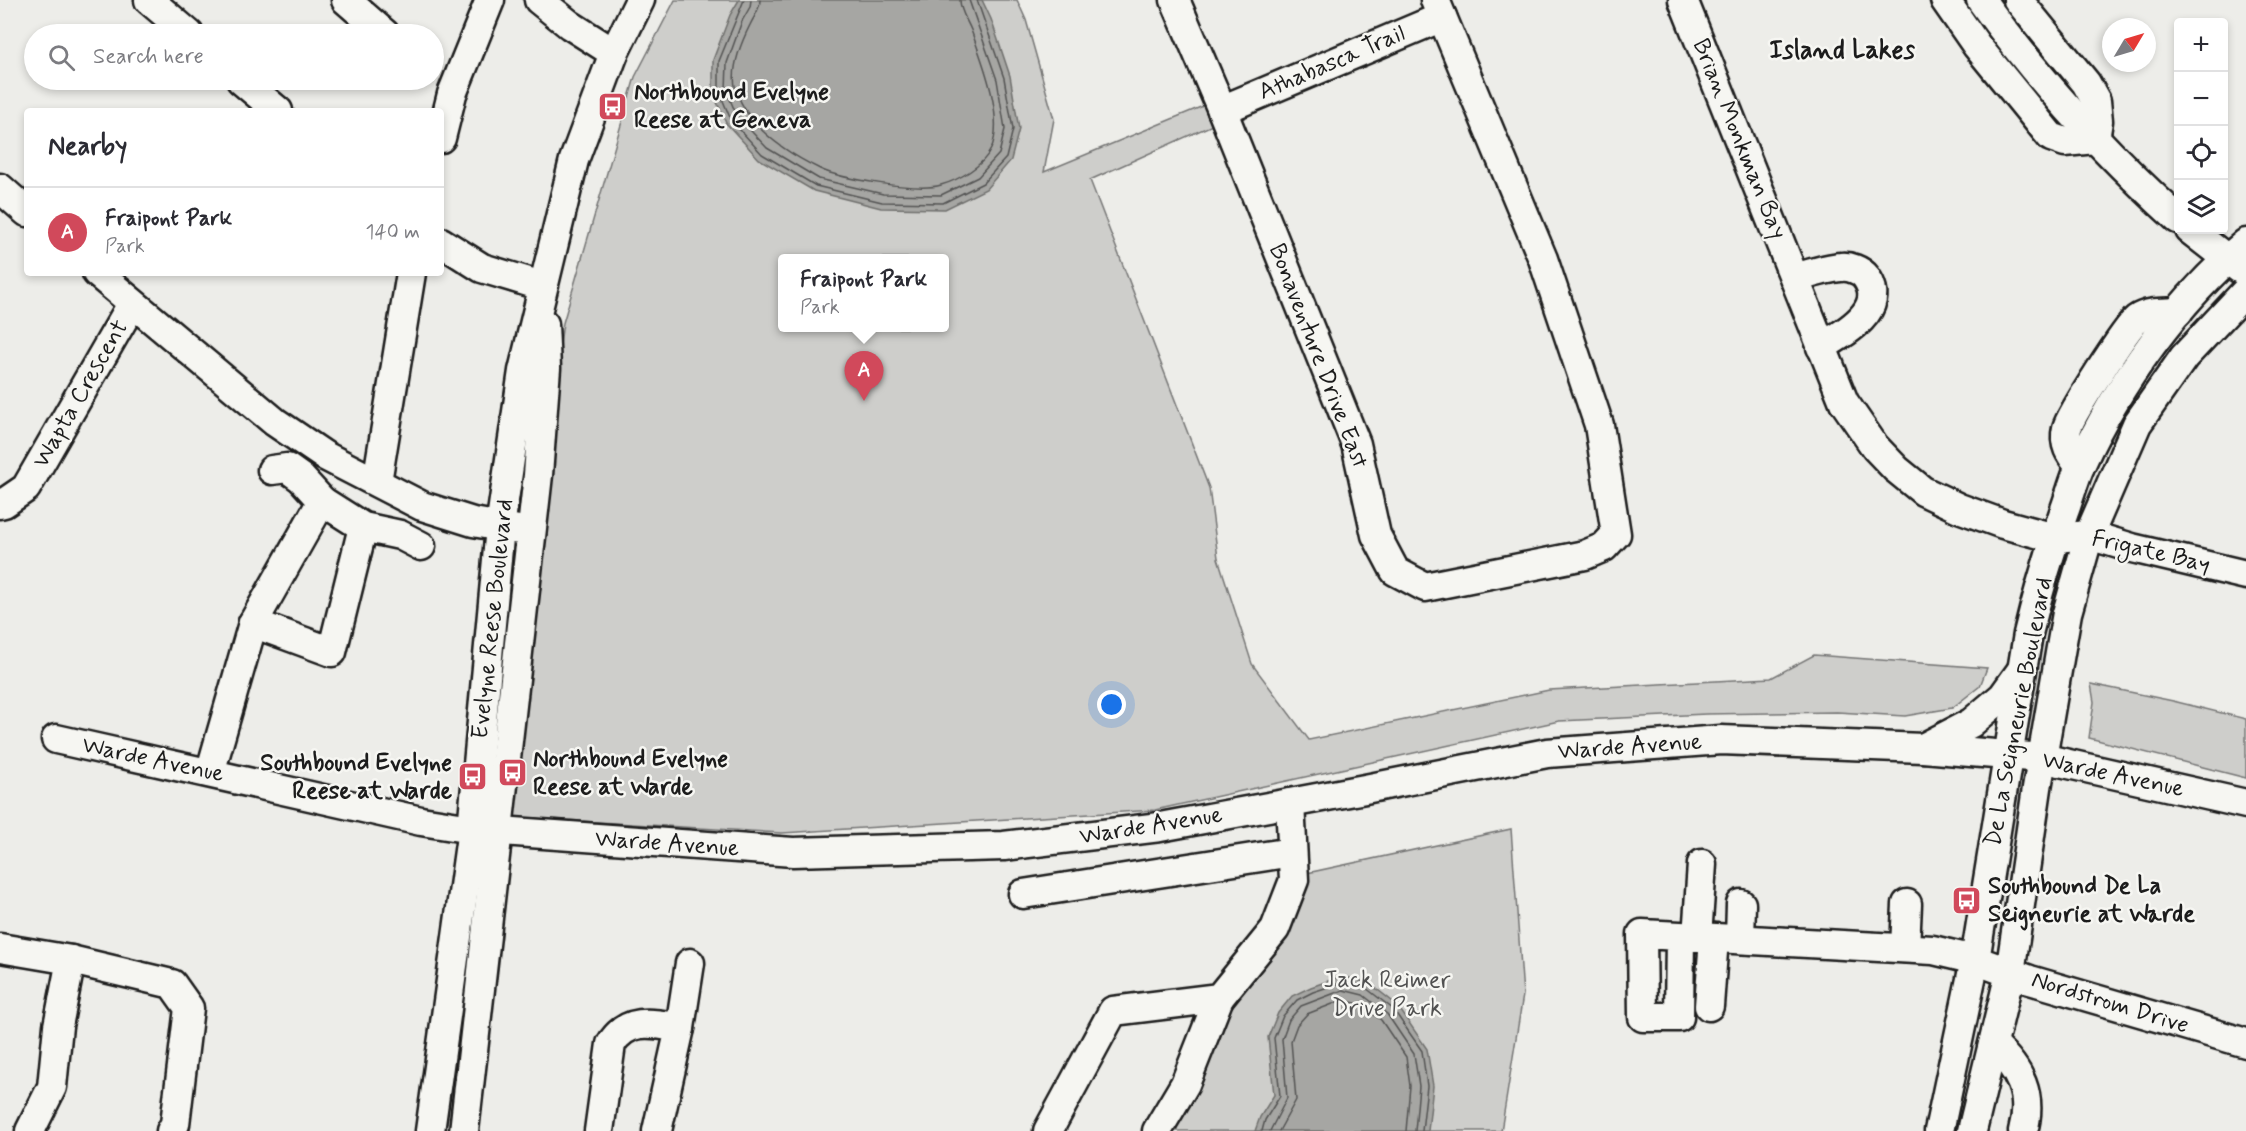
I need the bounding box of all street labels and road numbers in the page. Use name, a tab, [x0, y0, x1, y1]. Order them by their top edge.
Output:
street label: Athabasca Trail	[1254, 18, 1410, 108]
street label: Brian Monkman Bay	[1685, 34, 1793, 244]
street label: Bonaventure Drive East	[1261, 239, 1375, 473]
street label: Wapta Crescent	[26, 314, 136, 474]
street label: Evelyne Reese Boulevard	[465, 497, 521, 741]
street label: Frigate Bay	[2088, 523, 2213, 583]
street label: De La Seigneurie Boulevard	[1978, 575, 2060, 849]
street label: Warde Avenue	[1557, 726, 1703, 768]
street label: Warde Avenue	[79, 730, 227, 790]
street label: Warde Avenue	[2039, 745, 2187, 805]
street label: Warde Avenue	[1077, 799, 1225, 853]
street label: Warde Avenue	[594, 823, 740, 865]
street label: Nordstrom Drive	[2028, 964, 2192, 1042]

